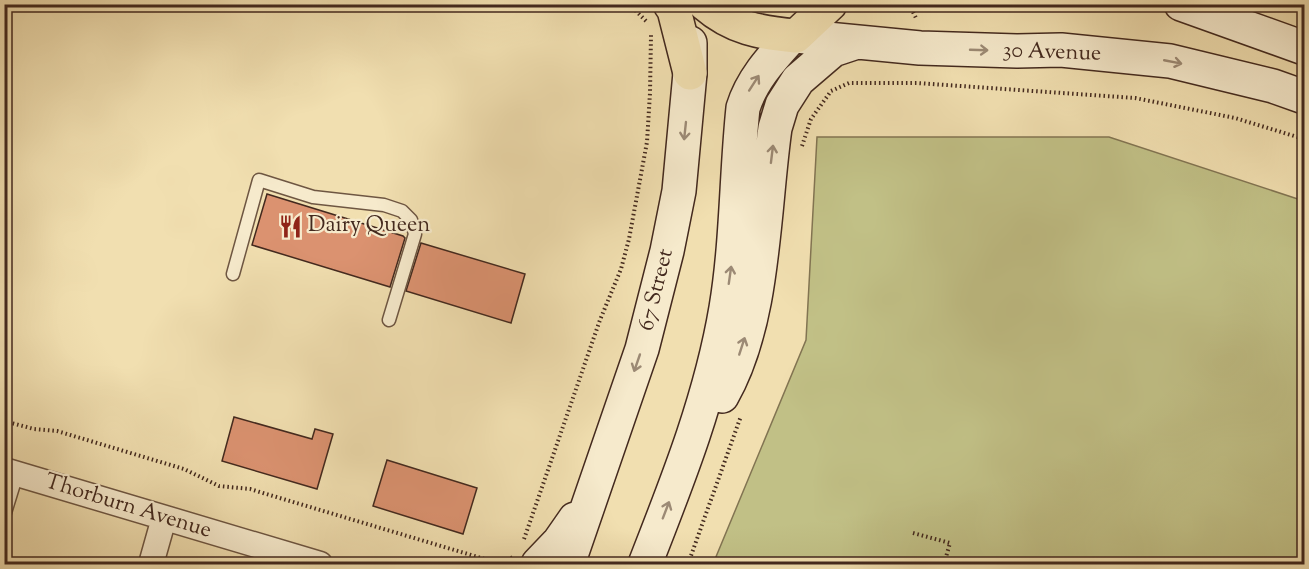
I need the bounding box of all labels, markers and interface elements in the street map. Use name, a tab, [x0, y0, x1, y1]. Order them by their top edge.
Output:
street label: 30 Avenue	[1002, 35, 1102, 71]
one-way arrow	[968, 44, 988, 56]
one-way arrow	[1163, 57, 1182, 68]
one-way arrow	[748, 75, 760, 92]
one-way arrow	[679, 121, 690, 141]
one-way arrow	[767, 144, 778, 164]
place label: Dairy Queen	[308, 210, 430, 242]
restaurant icon: Dairy Queen	[277, 213, 303, 239]
street label: 67 Street	[631, 245, 683, 334]
one-way arrow	[725, 266, 736, 286]
one-way arrow	[737, 337, 748, 356]
one-way arrow	[631, 353, 642, 372]
street label: Thorburn Avenue	[41, 467, 215, 547]
one-way arrow	[662, 501, 673, 520]

